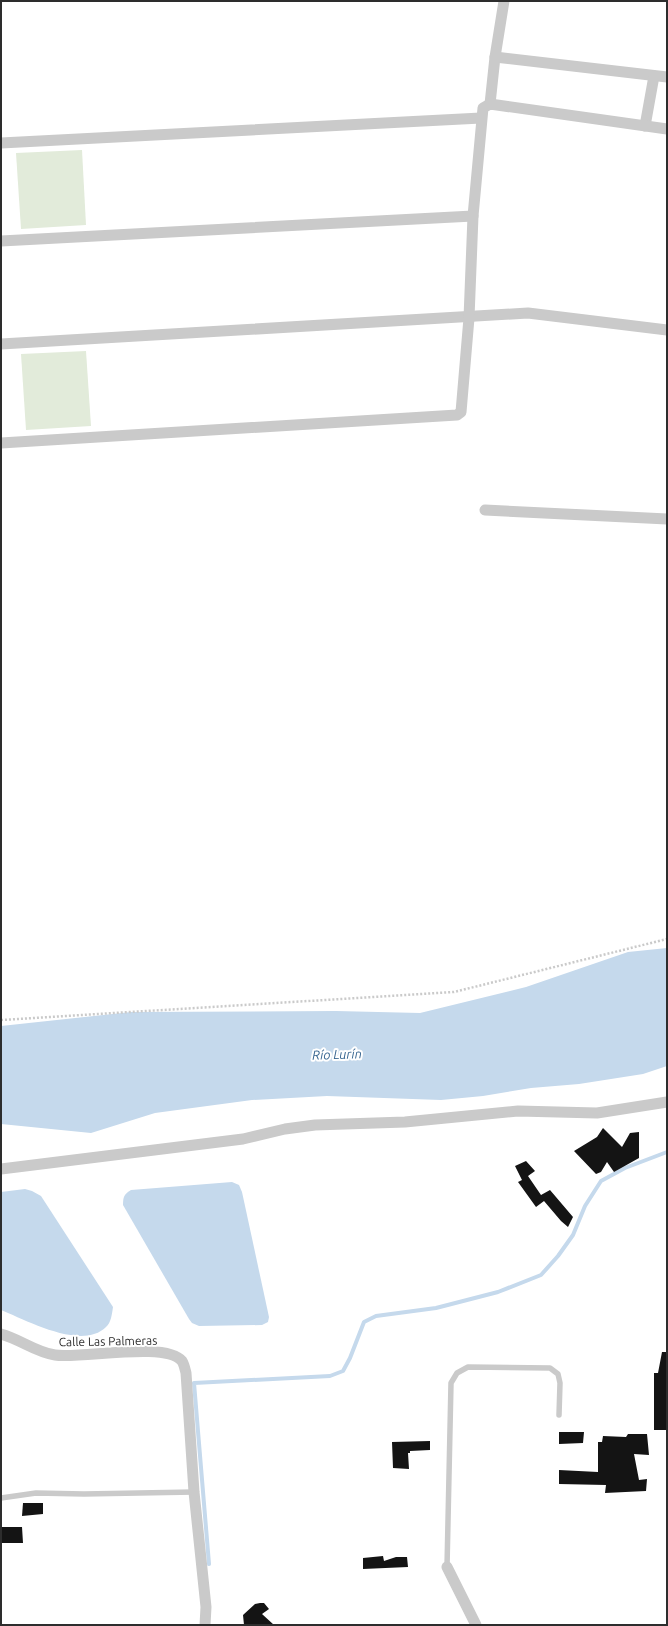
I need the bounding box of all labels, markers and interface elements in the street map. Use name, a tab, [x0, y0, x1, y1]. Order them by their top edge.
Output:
water label: Río Lurín	[312, 1046, 362, 1062]
street label: Calle Las Palmeras	[59, 1334, 157, 1348]

